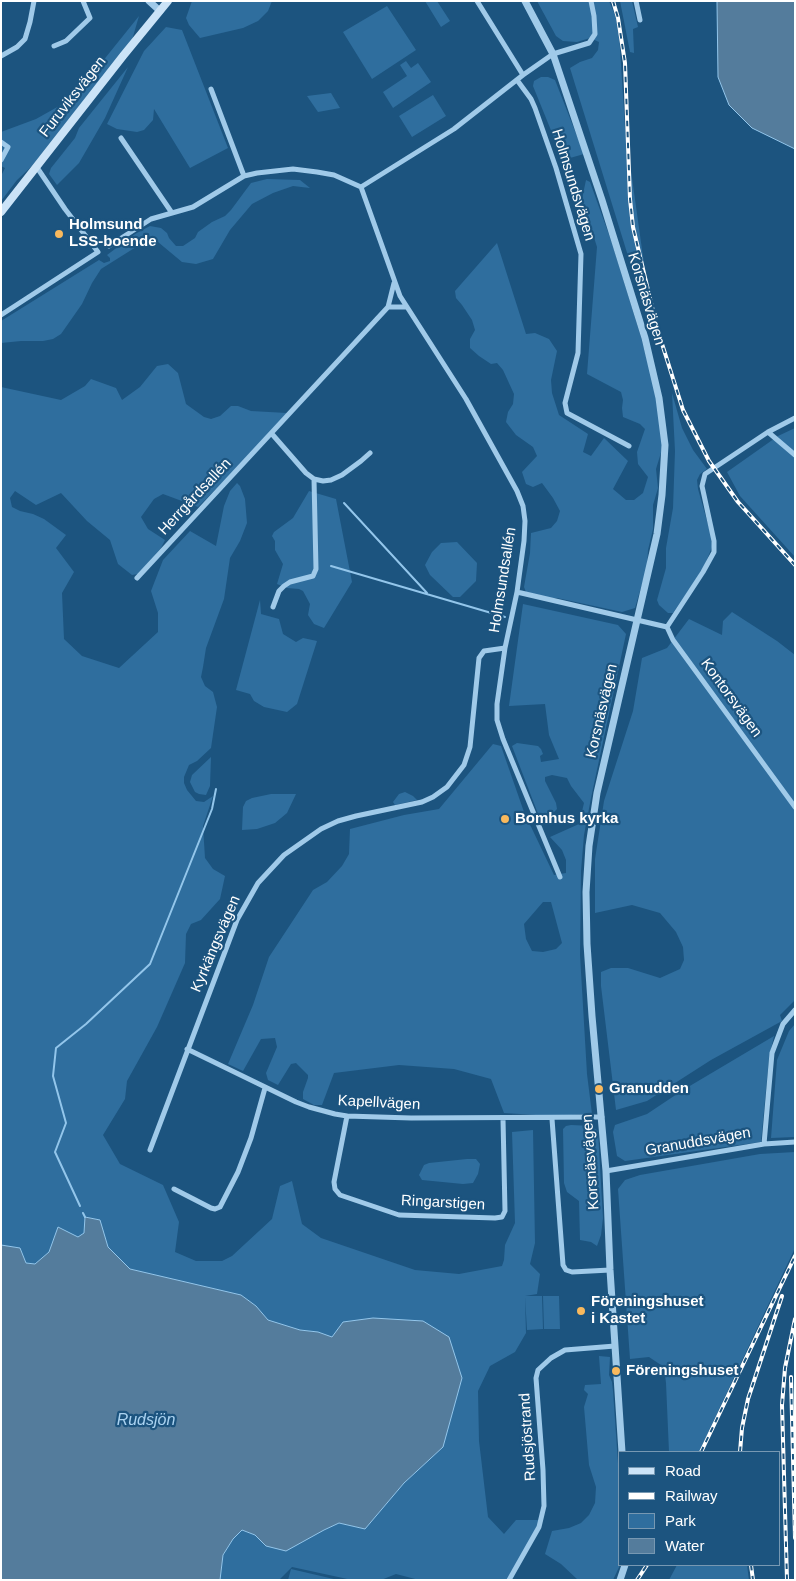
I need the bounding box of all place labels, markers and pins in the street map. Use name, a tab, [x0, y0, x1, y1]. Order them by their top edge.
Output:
place label: Holmsund LSS-boende	[69, 216, 157, 251]
marker: Holmsund LSS-boende	[53, 228, 65, 240]
place label: Bomhus kyrka	[515, 810, 618, 828]
marker: Bomhus kyrka	[499, 813, 511, 825]
place label: Granudden	[609, 1080, 689, 1098]
marker: Granudden	[593, 1083, 605, 1095]
place label: Föreningshuset i Kastet	[591, 1293, 704, 1328]
marker: Föreningshuset i Kastet	[575, 1305, 587, 1317]
place label: Föreningshuset	[626, 1362, 739, 1380]
marker: Föreningshuset	[610, 1365, 622, 1377]

